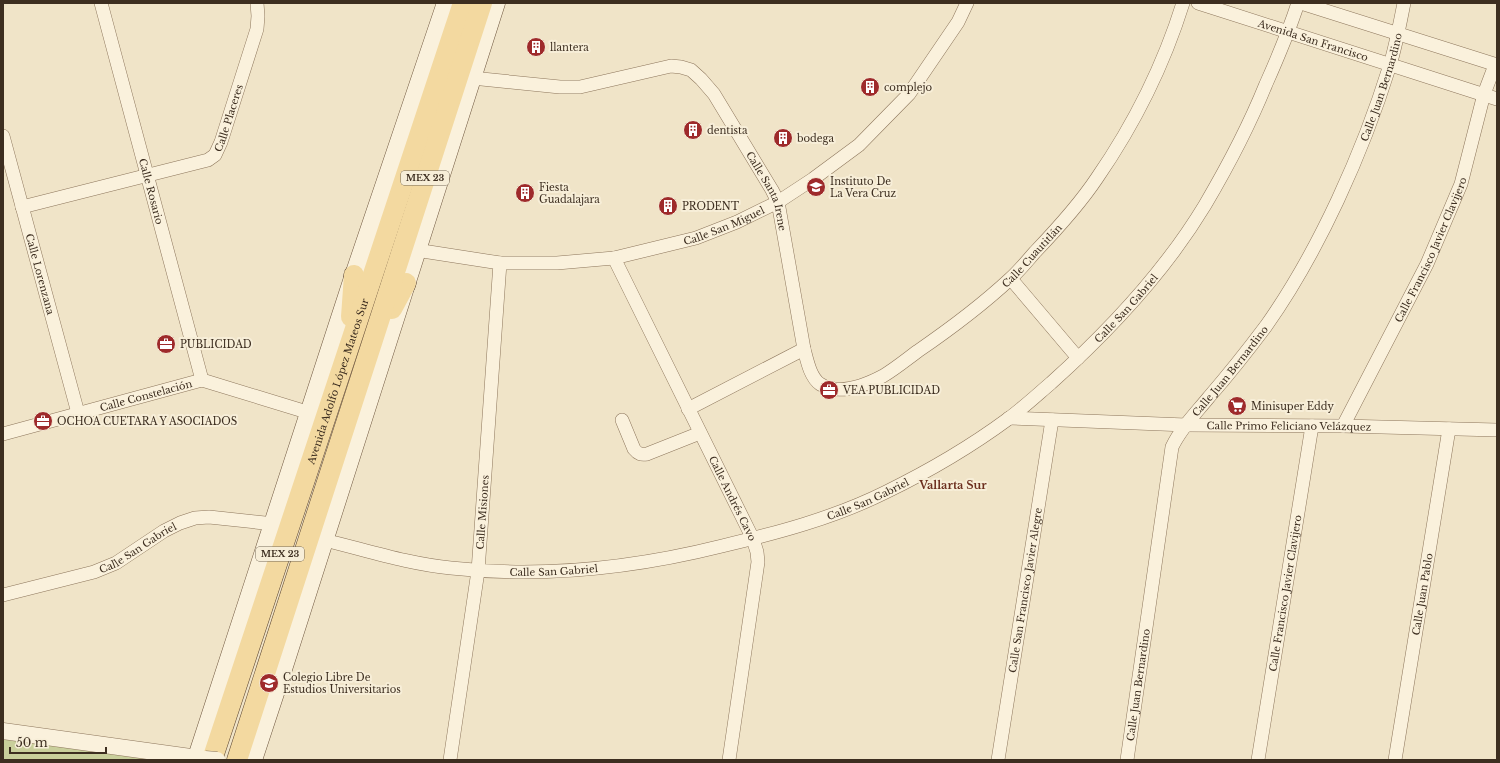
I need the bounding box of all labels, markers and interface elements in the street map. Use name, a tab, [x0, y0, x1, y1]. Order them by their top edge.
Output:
street label: Avenida San Francisco	[1255, 16, 1370, 64]
street label: Calle Juan Bernardino	[1358, 31, 1405, 143]
building icon: llantera	[525, 36, 547, 58]
place label: llantera	[550, 41, 589, 54]
building icon: complejo	[859, 76, 881, 98]
place label: complejo	[884, 81, 932, 94]
street label: Calle Placeres	[211, 82, 246, 154]
building icon: dentista	[682, 119, 704, 141]
place label: dentista	[707, 124, 748, 137]
building icon: bodega	[772, 127, 794, 149]
place label: bodega	[796, 132, 835, 145]
street label: Calle Santa Irene	[743, 149, 789, 232]
street label: Calle Rosario	[136, 157, 166, 226]
road number: MEX 23	[401, 171, 449, 185]
place label: Instituto De La Vera Cruz	[830, 175, 896, 200]
street label: Calle Francisco Javier Clavijero	[1392, 175, 1470, 325]
school or university icon: Instituto De La Vera Cruz	[805, 176, 827, 198]
place label: Fiesta Guadalajara	[539, 181, 600, 206]
building icon: Fiesta Guadalajara	[514, 182, 536, 204]
building icon: PRODENT	[657, 195, 679, 217]
place label: PRODENT	[682, 200, 739, 213]
street label: Calle San Miguel	[682, 204, 767, 248]
street label: Calle Cuautitlán	[999, 221, 1065, 290]
street label: Calle Lorenzana	[23, 232, 57, 317]
street label: Calle San Gabriel	[1092, 271, 1161, 346]
street label: Avenida Adolfo López Mateos Sur	[304, 297, 372, 467]
street label: Calle Juan Bernardino	[1189, 323, 1271, 419]
office icon: PUBLICIDAD	[155, 333, 177, 355]
place label: PUBLICIDAD	[180, 338, 252, 351]
street label: Calle Constelación	[98, 377, 194, 414]
office icon: VEA PUBLICIDAD	[818, 379, 840, 401]
place label: VEA PUBLICIDAD	[842, 384, 940, 397]
supermarket icon: Minisuper Eddy	[1226, 395, 1248, 417]
place label: Minisuper Eddy	[1251, 400, 1334, 413]
office icon: OCHOA CUETARA Y ASOCIADOS	[32, 410, 54, 432]
place label: OCHOA CUETARA Y ASOCIADOS	[57, 415, 237, 428]
street label: Calle Primo Feliciano Velázquez	[1207, 419, 1372, 434]
street label: Calle Andrés Cavo	[706, 454, 759, 544]
street label: Calle Misiones	[474, 474, 492, 550]
street label: Calle San Gabriel	[825, 476, 911, 523]
district label: Vallarta Sur	[918, 478, 987, 492]
street label: Calle San Francisco Javier Alegre	[1006, 507, 1045, 674]
street label: Calle Francisco Javier Clavijero	[1266, 514, 1305, 672]
street label: Calle San Gabriel	[97, 520, 179, 576]
road number: MEX 23	[256, 547, 304, 561]
street label: Calle Juan Pablo	[1409, 552, 1436, 636]
street label: Calle San Gabriel	[509, 562, 598, 579]
street label: Calle Juan Bernardino	[1124, 627, 1153, 742]
place label: Colegio Libre De Estudios Universitarios	[283, 671, 401, 696]
school or university icon: Colegio Libre De Estudios Universitarios	[258, 672, 280, 694]
scale bar	[10, 729, 106, 755]
text: 50 m	[16, 735, 48, 750]

